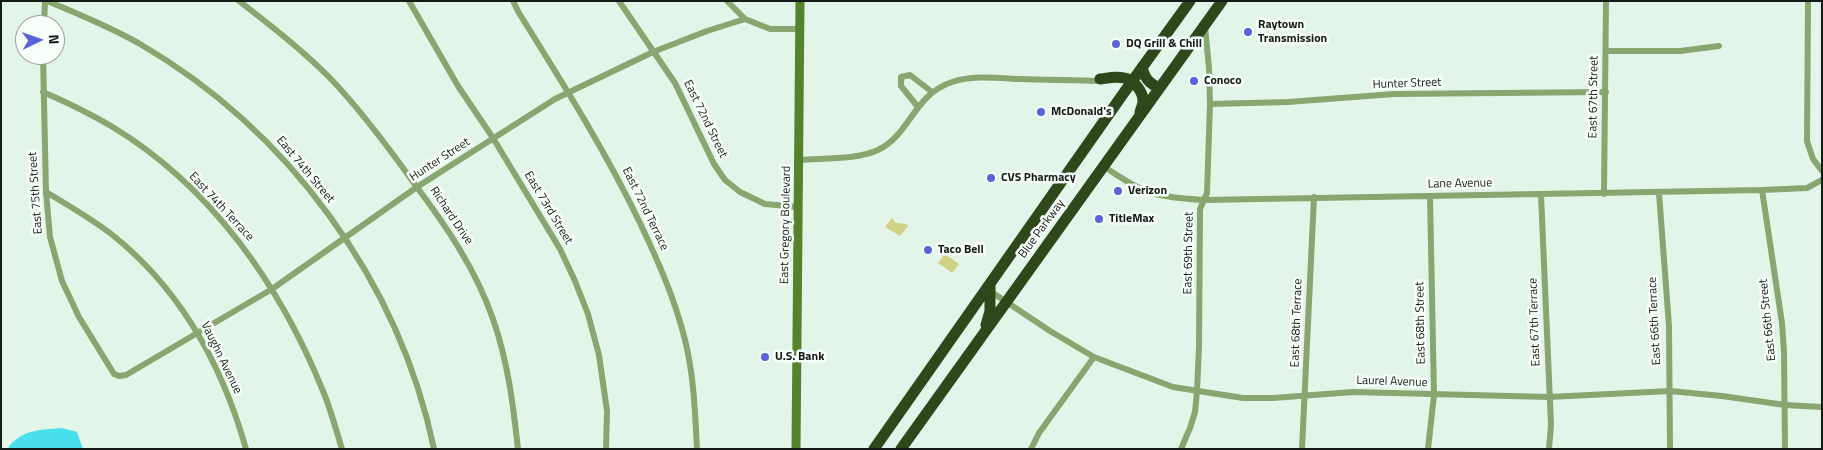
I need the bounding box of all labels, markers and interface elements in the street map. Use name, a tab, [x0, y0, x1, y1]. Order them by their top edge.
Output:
north arrow	[15, 15, 65, 65]
place label: Raytown Transmission	[1258, 18, 1327, 46]
marker: Raytown Transmission	[1242, 26, 1254, 38]
text: N	[44, 34, 65, 45]
place label: DQ Grill & Chill	[1126, 37, 1202, 51]
marker: DQ Grill & Chill	[1110, 38, 1122, 50]
street label: East 67th Street	[1586, 56, 1602, 138]
place label: Conoco	[1204, 74, 1242, 88]
marker: Conoco	[1188, 75, 1200, 87]
street label: Hunter Street	[1372, 76, 1442, 92]
street label: East 72nd Street	[680, 78, 730, 160]
place label: McDonald's	[1051, 105, 1112, 119]
marker: McDonald's	[1035, 106, 1047, 118]
street label: East 74th Street	[273, 134, 337, 206]
street label: Hunter Street	[407, 135, 473, 185]
street label: East 75th Street	[26, 151, 46, 235]
street label: East 72nd Terrace	[619, 165, 671, 253]
street label: East Gregory Boulevard	[778, 166, 794, 284]
street label: East 73rd Street	[521, 169, 575, 247]
street label: East 74th Terrace	[186, 170, 256, 244]
place label: CVS Pharmacy	[1001, 171, 1076, 185]
marker: CVS Pharmacy	[985, 172, 997, 184]
street label: Lane Avenue	[1428, 176, 1492, 192]
street label: Richard Drive	[426, 184, 476, 248]
place label: Verizon	[1128, 184, 1167, 198]
marker: Verizon	[1112, 185, 1124, 197]
street label: Blue Parkway	[1016, 197, 1068, 261]
place label: TitleMax	[1109, 212, 1154, 226]
street label: East 69th Street	[1181, 212, 1197, 294]
marker: TitleMax	[1093, 213, 1105, 225]
place label: Taco Bell	[938, 243, 984, 257]
marker: Taco Bell	[922, 244, 934, 256]
street label: East 66th Terrace	[1645, 276, 1665, 366]
street label: East 67th Terrace	[1526, 277, 1544, 367]
street label: East 68th Terrace	[1288, 278, 1306, 368]
street label: East 66th Street	[1757, 278, 1779, 362]
street label: East 68th Street	[1413, 282, 1429, 364]
street label: Vaughn Avenue	[197, 320, 245, 396]
place label: U.S. Bank	[775, 350, 824, 364]
marker: U.S. Bank	[759, 351, 771, 363]
street label: Laurel Avenue	[1356, 374, 1428, 390]

